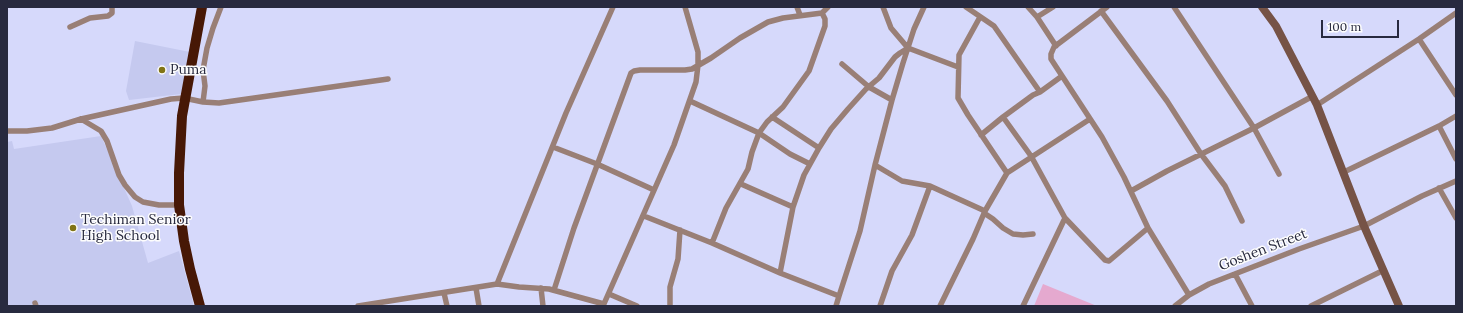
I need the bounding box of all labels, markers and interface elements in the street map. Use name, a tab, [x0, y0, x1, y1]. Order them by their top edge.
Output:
scale bar	[1323, 12, 1401, 38]
text: 100 m	[1328, 19, 1361, 34]
place label: Puma	[170, 62, 207, 78]
marker: Puma	[157, 65, 167, 75]
place label: Techiman Senior High School	[81, 212, 191, 244]
marker: Techiman Senior High School	[68, 223, 78, 233]
street label: Goshen Street	[1216, 225, 1310, 275]

